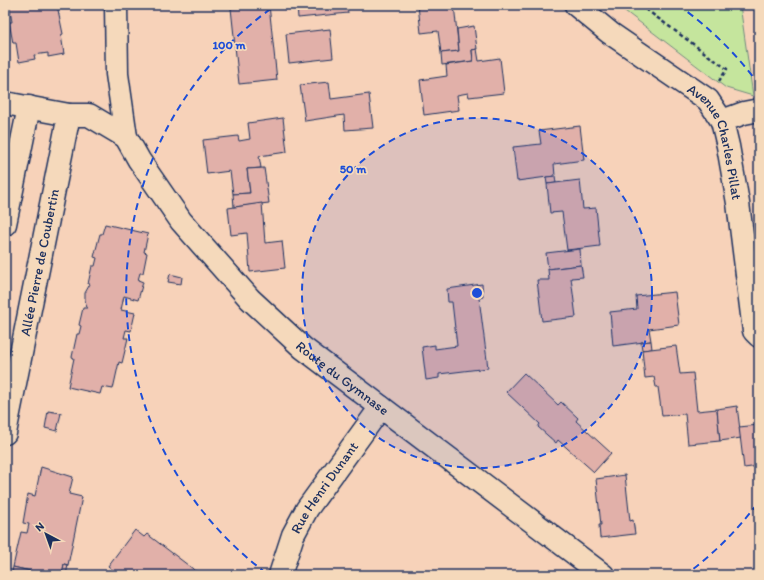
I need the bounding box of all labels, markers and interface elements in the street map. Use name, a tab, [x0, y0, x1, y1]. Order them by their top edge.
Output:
text: 100 m	[212, 38, 246, 52]
street label: Avenue Charles Pillat	[684, 80, 746, 201]
text: 50 m	[340, 162, 367, 176]
street label: Allée Pierre de Coubertin	[16, 187, 62, 338]
centre of rings	[470, 286, 484, 300]
street label: Route du Gymnase	[292, 337, 393, 419]
street label: Rue Henri Dunant	[287, 438, 362, 536]
north arrow	[26, 514, 66, 554]
text: N	[33, 519, 47, 534]

